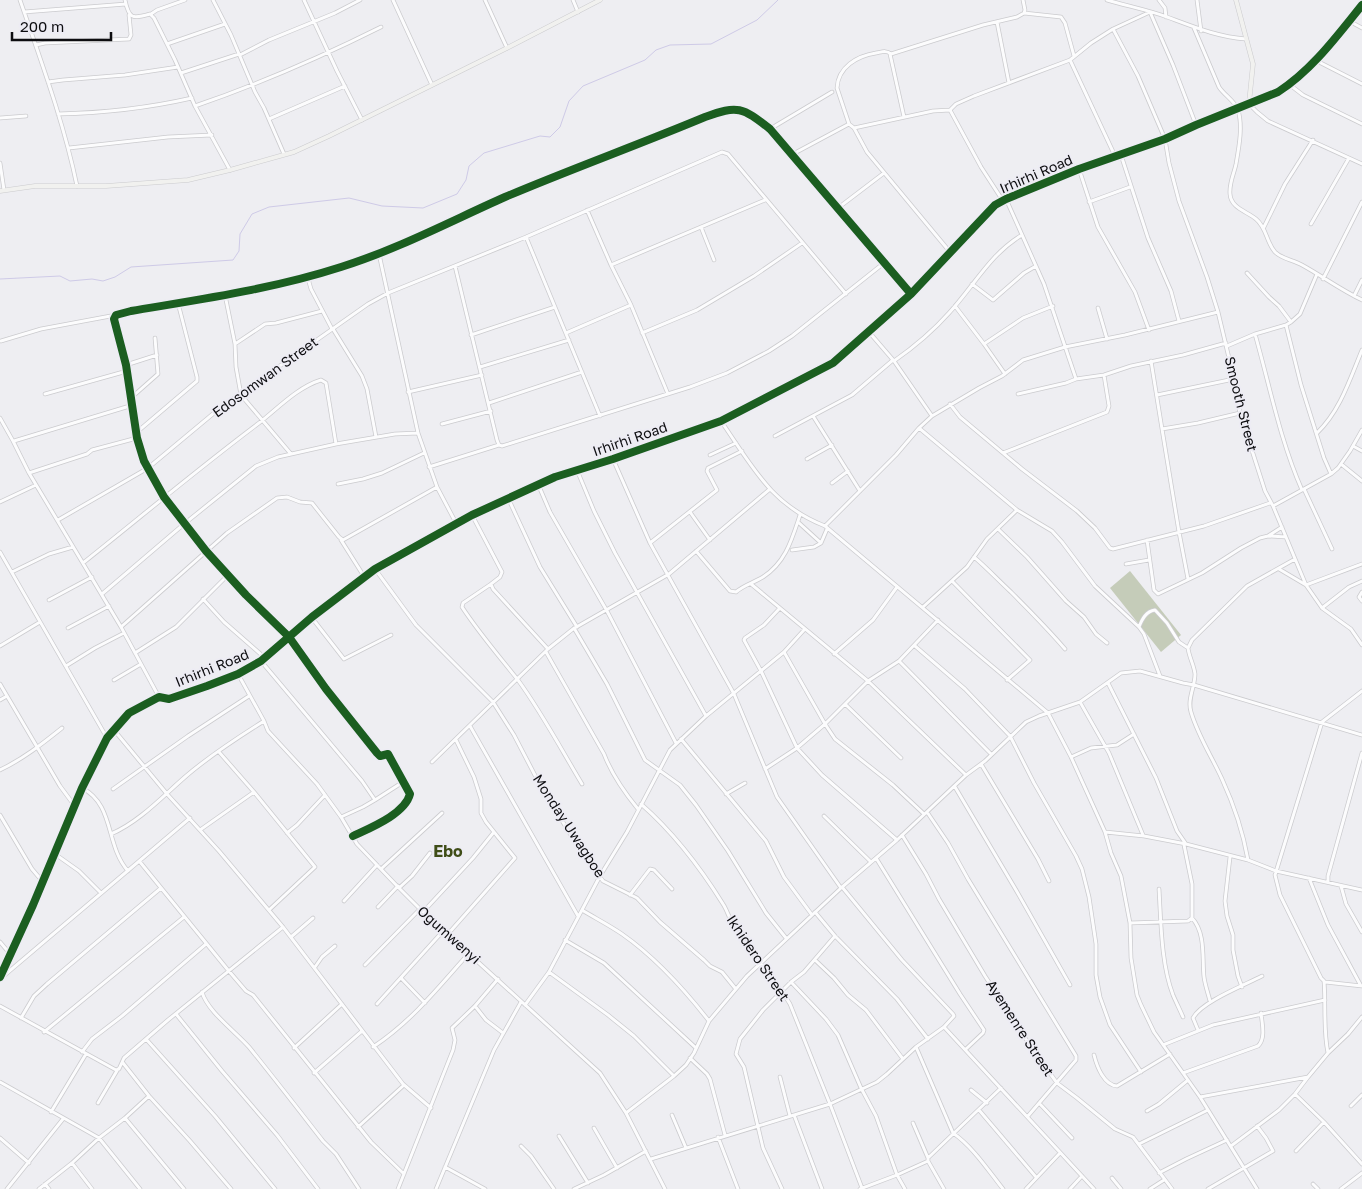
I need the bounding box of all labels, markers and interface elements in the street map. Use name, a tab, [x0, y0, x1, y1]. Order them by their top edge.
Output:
scale bar	[12, 10, 111, 42]
text: 200 m	[20, 17, 64, 35]
street label: Irhirhi Road	[997, 151, 1075, 197]
street label: Edosomwan Street	[209, 333, 321, 421]
street label: Smooth Street	[1221, 355, 1262, 453]
street label: Irhirhi Road	[590, 418, 669, 459]
street label: Irhirhi Road	[173, 645, 251, 690]
street label: Monday Uwagboe	[530, 771, 609, 880]
district label: Ebo	[433, 841, 463, 861]
street label: Ogumwenyi	[414, 902, 484, 967]
street label: Ikhidero Street	[723, 911, 793, 1004]
street label: Ayemenre Street	[983, 976, 1058, 1079]

